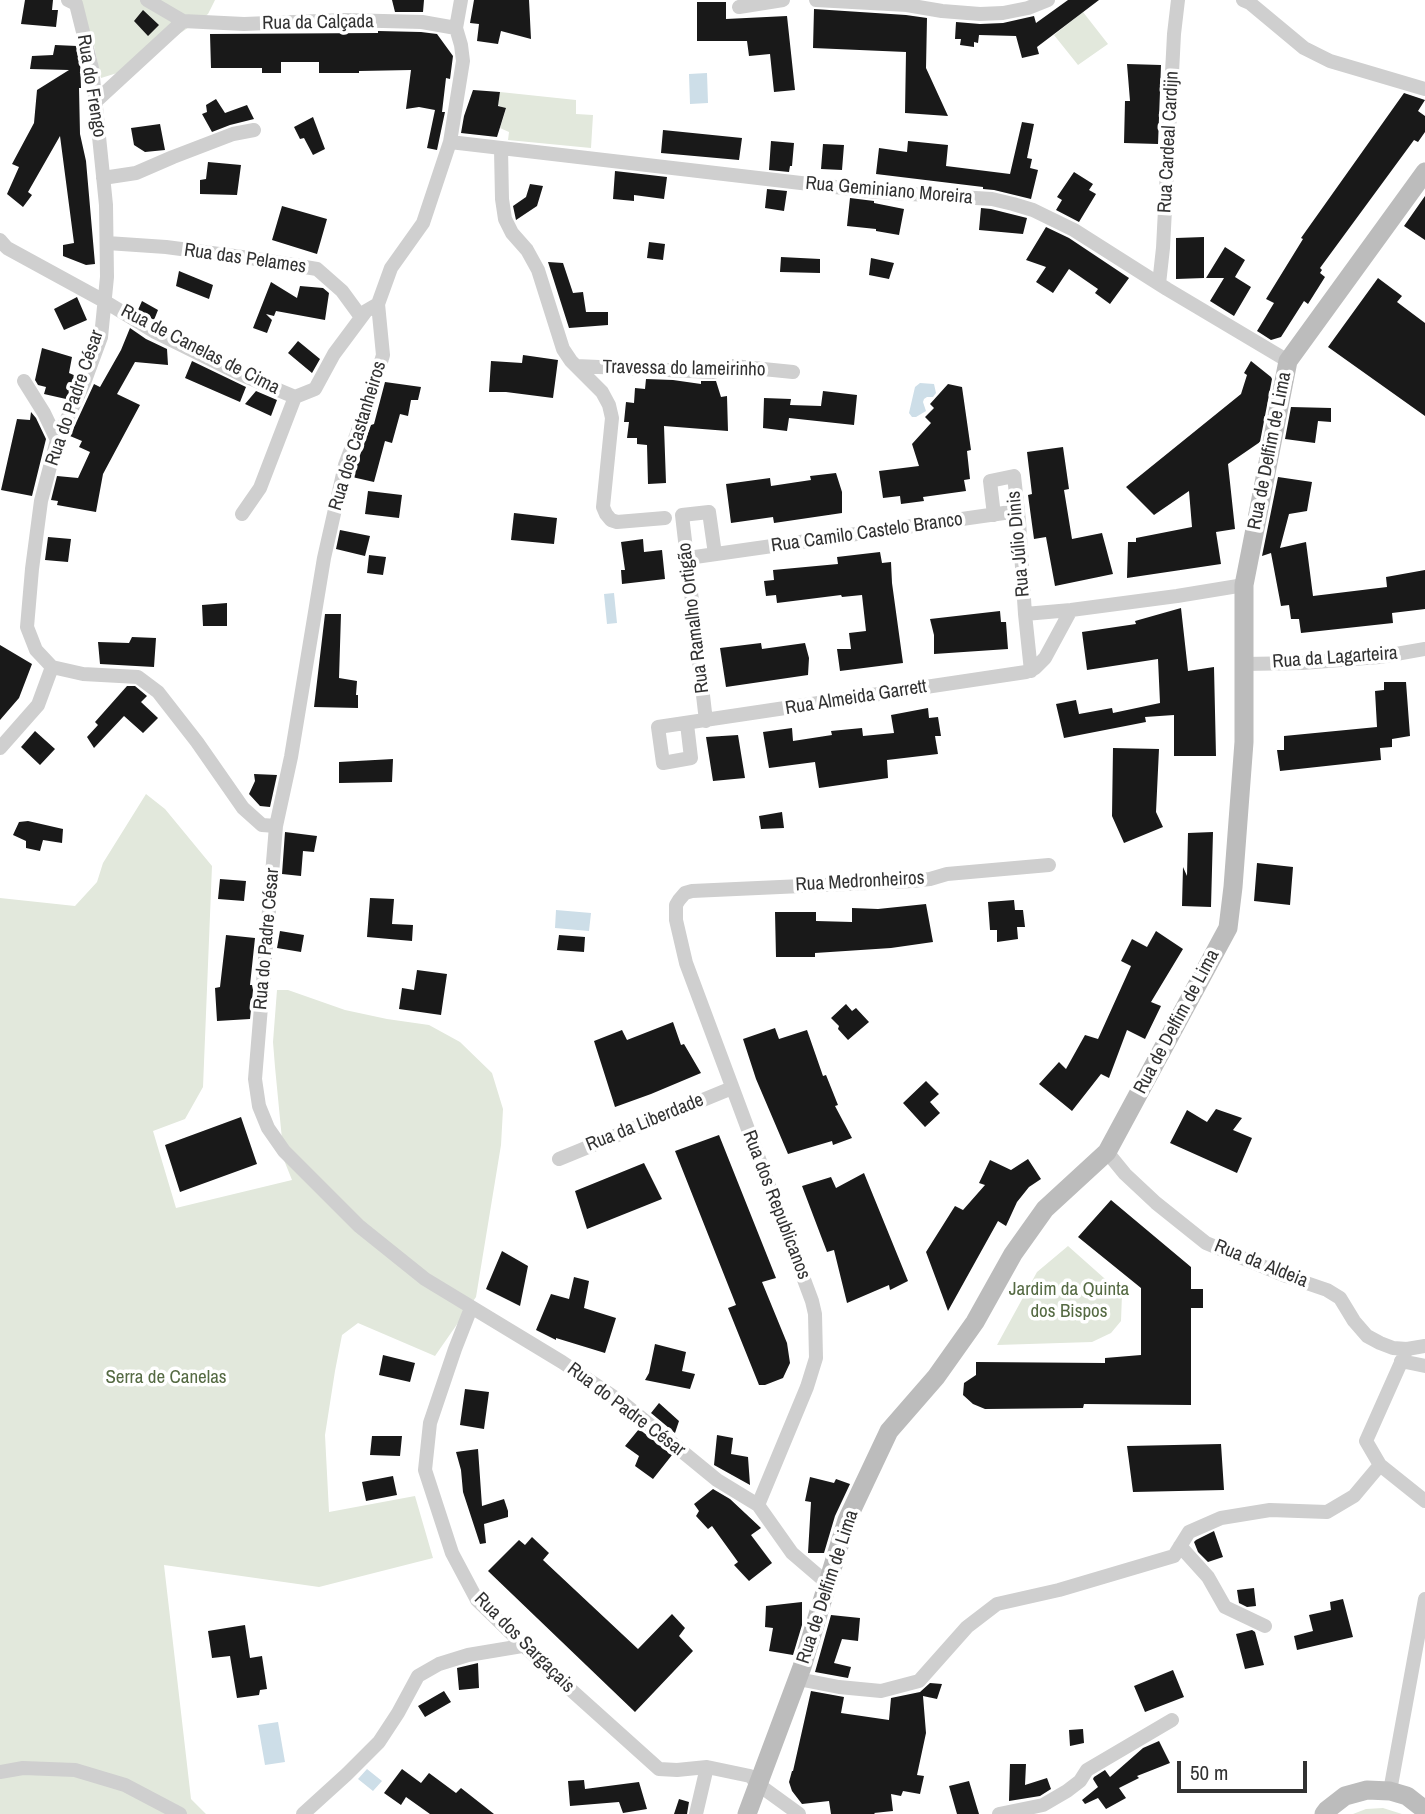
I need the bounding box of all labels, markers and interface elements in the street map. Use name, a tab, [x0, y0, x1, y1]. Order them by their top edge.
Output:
street label: Rua da Calçada	[262, 11, 374, 35]
street label: Rua do Frengo	[72, 33, 110, 139]
street label: Rua Cardeal Cardijn	[1154, 70, 1184, 214]
street label: Rua Geminiano Moreira	[804, 172, 974, 210]
street label: Rua das Pelames	[183, 239, 307, 279]
street label: Rua de Canelas de Cima	[117, 300, 283, 400]
street label: Rua do Padre César	[41, 327, 109, 469]
street label: Travessa do lameirinho	[602, 356, 766, 382]
street label: Rua dos Castanheiros	[324, 359, 392, 513]
street label: Rua de Delfim de Lima	[1244, 370, 1296, 532]
street label: Rua Júlio Dinis	[1003, 490, 1035, 598]
street label: Rua Camilo Castelo Branco	[770, 508, 964, 558]
street label: Rua Ramalho Ortigão	[673, 541, 715, 695]
street label: Rua da Lagarteira	[1272, 642, 1398, 674]
street label: Rua Almeida Garrett	[784, 676, 928, 720]
street label: Rua do Padre César	[249, 867, 285, 1011]
street label: Rua Medronheiros	[795, 867, 925, 897]
street label: Rua de Delfim de Lima	[1129, 946, 1225, 1098]
street label: Rua da Liberdade	[583, 1089, 707, 1157]
street label: Rua dos Republicanos	[737, 1127, 815, 1283]
street label: Rua da Aldeia	[1211, 1235, 1311, 1293]
park label: Jardim da Quinta dos Bispos	[1009, 1279, 1129, 1323]
street label: Rua do Padre César	[562, 1358, 690, 1462]
park label: Serra de Canelas	[105, 1367, 227, 1389]
street label: Rua de Delfim de Lima	[792, 1507, 864, 1667]
street label: Rua dos Sargaçais	[469, 1588, 579, 1698]
scale bar	[1180, 1748, 1310, 1792]
text: 50 m	[1190, 1758, 1228, 1787]

